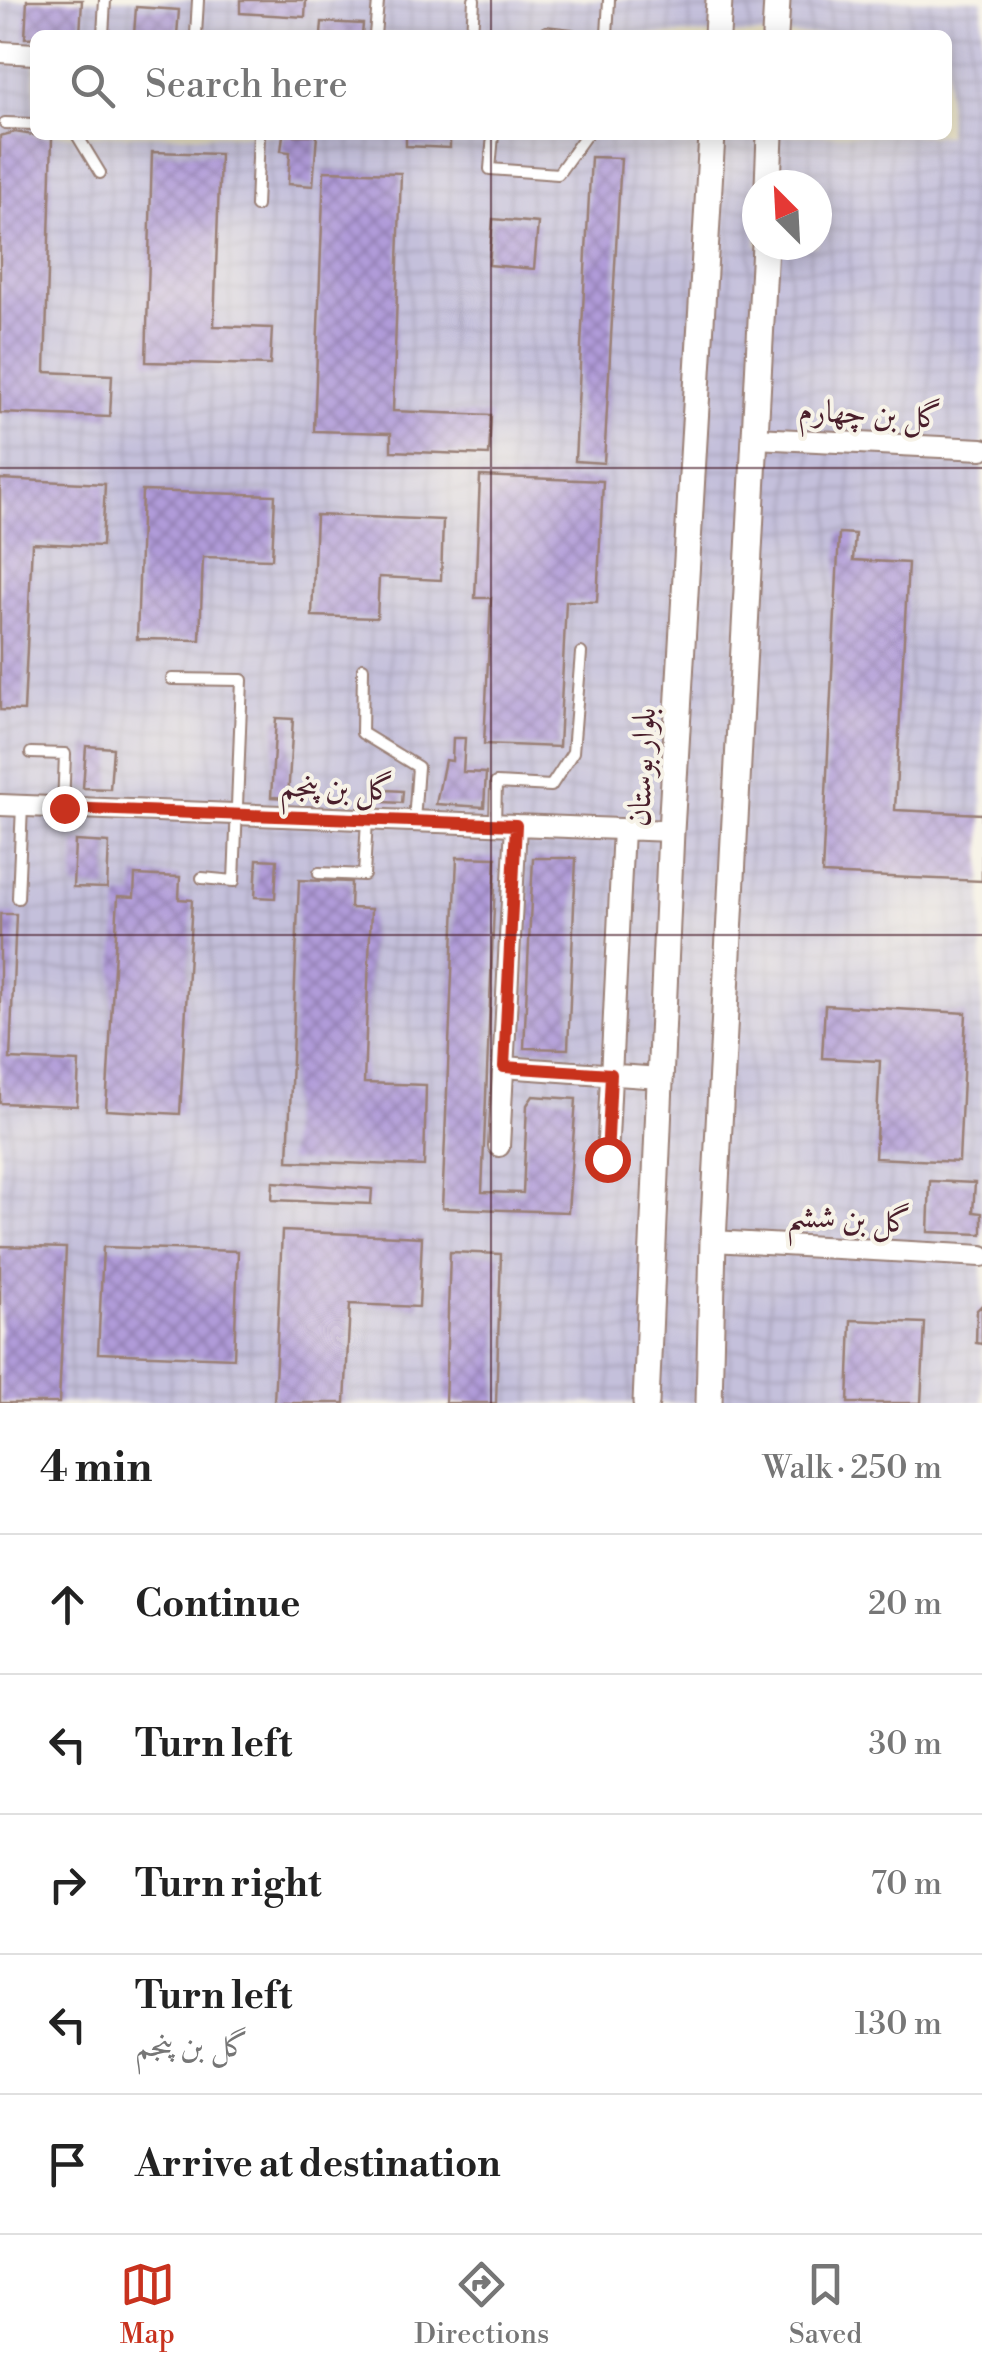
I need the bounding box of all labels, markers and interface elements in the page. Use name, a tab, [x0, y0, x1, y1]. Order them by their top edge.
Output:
search box	[30, 30, 952, 140]
icon: search	[65, 58, 120, 113]
text: Search here	[145, 62, 348, 109]
north arrow	[742, 170, 832, 260]
street label: گل بن چهارم	[797, 390, 943, 445]
street label: بلوار بوستان	[619, 706, 665, 828]
street label: گل بن پنجم	[279, 766, 394, 819]
route end	[42, 786, 88, 832]
route start	[585, 1137, 631, 1183]
street label: گل بن ششم	[786, 1196, 912, 1253]
text: 4 min	[40, 1442, 152, 1495]
text: Walk · 250 m	[762, 1448, 942, 1488]
icon: ahead	[40, 1577, 95, 1632]
text: Continue	[135, 1581, 300, 1628]
text: 20 m	[868, 1584, 942, 1624]
icon: left	[40, 1717, 95, 1772]
text: Turn left	[135, 1721, 292, 1768]
text: 30 m	[868, 1724, 942, 1764]
icon: right	[40, 1857, 95, 1912]
text: Turn right	[135, 1861, 321, 1908]
text: 70 m	[871, 1864, 942, 1904]
text: Turn left	[135, 1973, 292, 2020]
icon: left	[40, 1997, 95, 2052]
text: 130 m	[855, 2004, 942, 2044]
text: گل بن پنجم	[135, 2026, 249, 2066]
icon: arrive	[40, 2137, 95, 2192]
text: Arrive at destination	[135, 2141, 501, 2188]
tab: Map	[120, 2257, 175, 2352]
tab: Directions	[414, 2257, 549, 2352]
tab: Saved	[789, 2257, 862, 2352]

